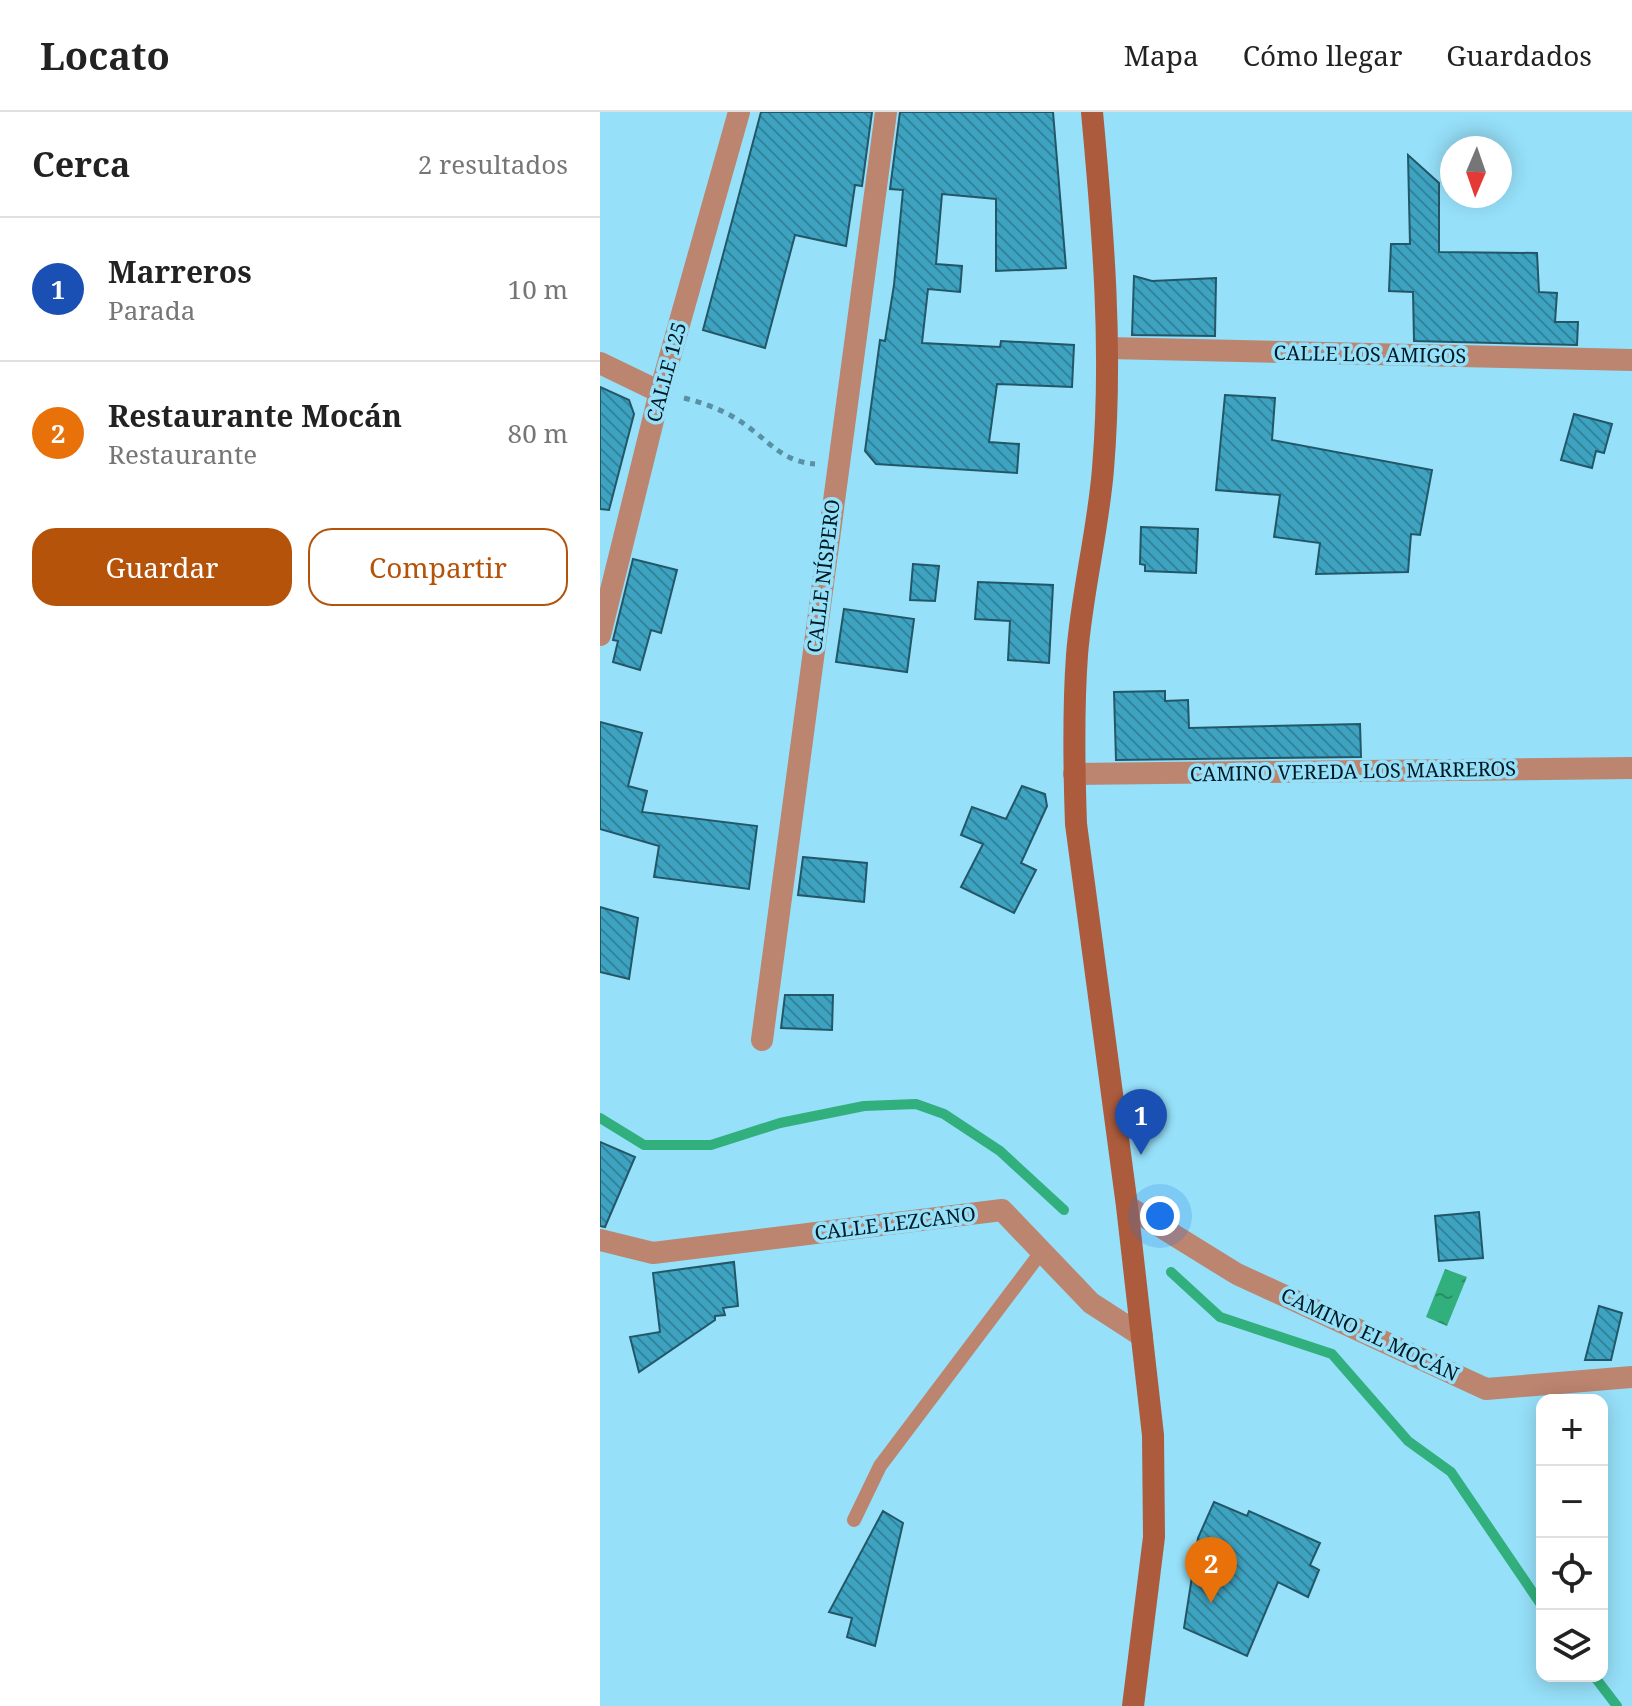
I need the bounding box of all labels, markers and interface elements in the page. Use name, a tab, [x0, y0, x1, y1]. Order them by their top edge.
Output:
text: Locato	[40, 29, 170, 81]
text: Mapa	[1124, 36, 1199, 74]
text: Cómo llegar	[1243, 36, 1402, 74]
text: Guardados	[1446, 36, 1592, 74]
north arrow	[1440, 136, 1512, 208]
text: Cerca	[32, 141, 130, 187]
text: 2 resultados	[418, 146, 568, 182]
text: Marreros	[108, 251, 252, 292]
text: 1	[51, 271, 65, 307]
text: 10 m	[508, 271, 568, 307]
text: Parada	[108, 292, 195, 328]
street label: CALLE 125	[640, 319, 692, 425]
street label: CALLE LOS AMIGOS	[1274, 339, 1466, 369]
text: Restaurante Mocán	[108, 395, 402, 436]
text: 2	[51, 415, 65, 451]
text: 80 m	[508, 415, 568, 451]
text: Restaurante	[108, 436, 257, 472]
street label: CALLE NÍSPERO	[800, 498, 846, 654]
button: Guardar	[32, 528, 292, 606]
button: Compartir	[308, 528, 568, 606]
street label: CAMINO VEREDA LOS MARREROS	[1190, 755, 1516, 787]
pin: 1	[1115, 1089, 1167, 1155]
your location	[1140, 1196, 1180, 1236]
street label: CALLE LEZCANO	[813, 1200, 977, 1246]
street label: CAMINO EL MOCÁN	[1277, 1281, 1463, 1387]
map controls	[1536, 1394, 1608, 1682]
button: +	[1536, 1394, 1608, 1466]
button: −	[1536, 1466, 1608, 1538]
pin: 2	[1185, 1537, 1237, 1603]
button: locate	[1536, 1538, 1608, 1610]
button: layers	[1536, 1610, 1608, 1682]

